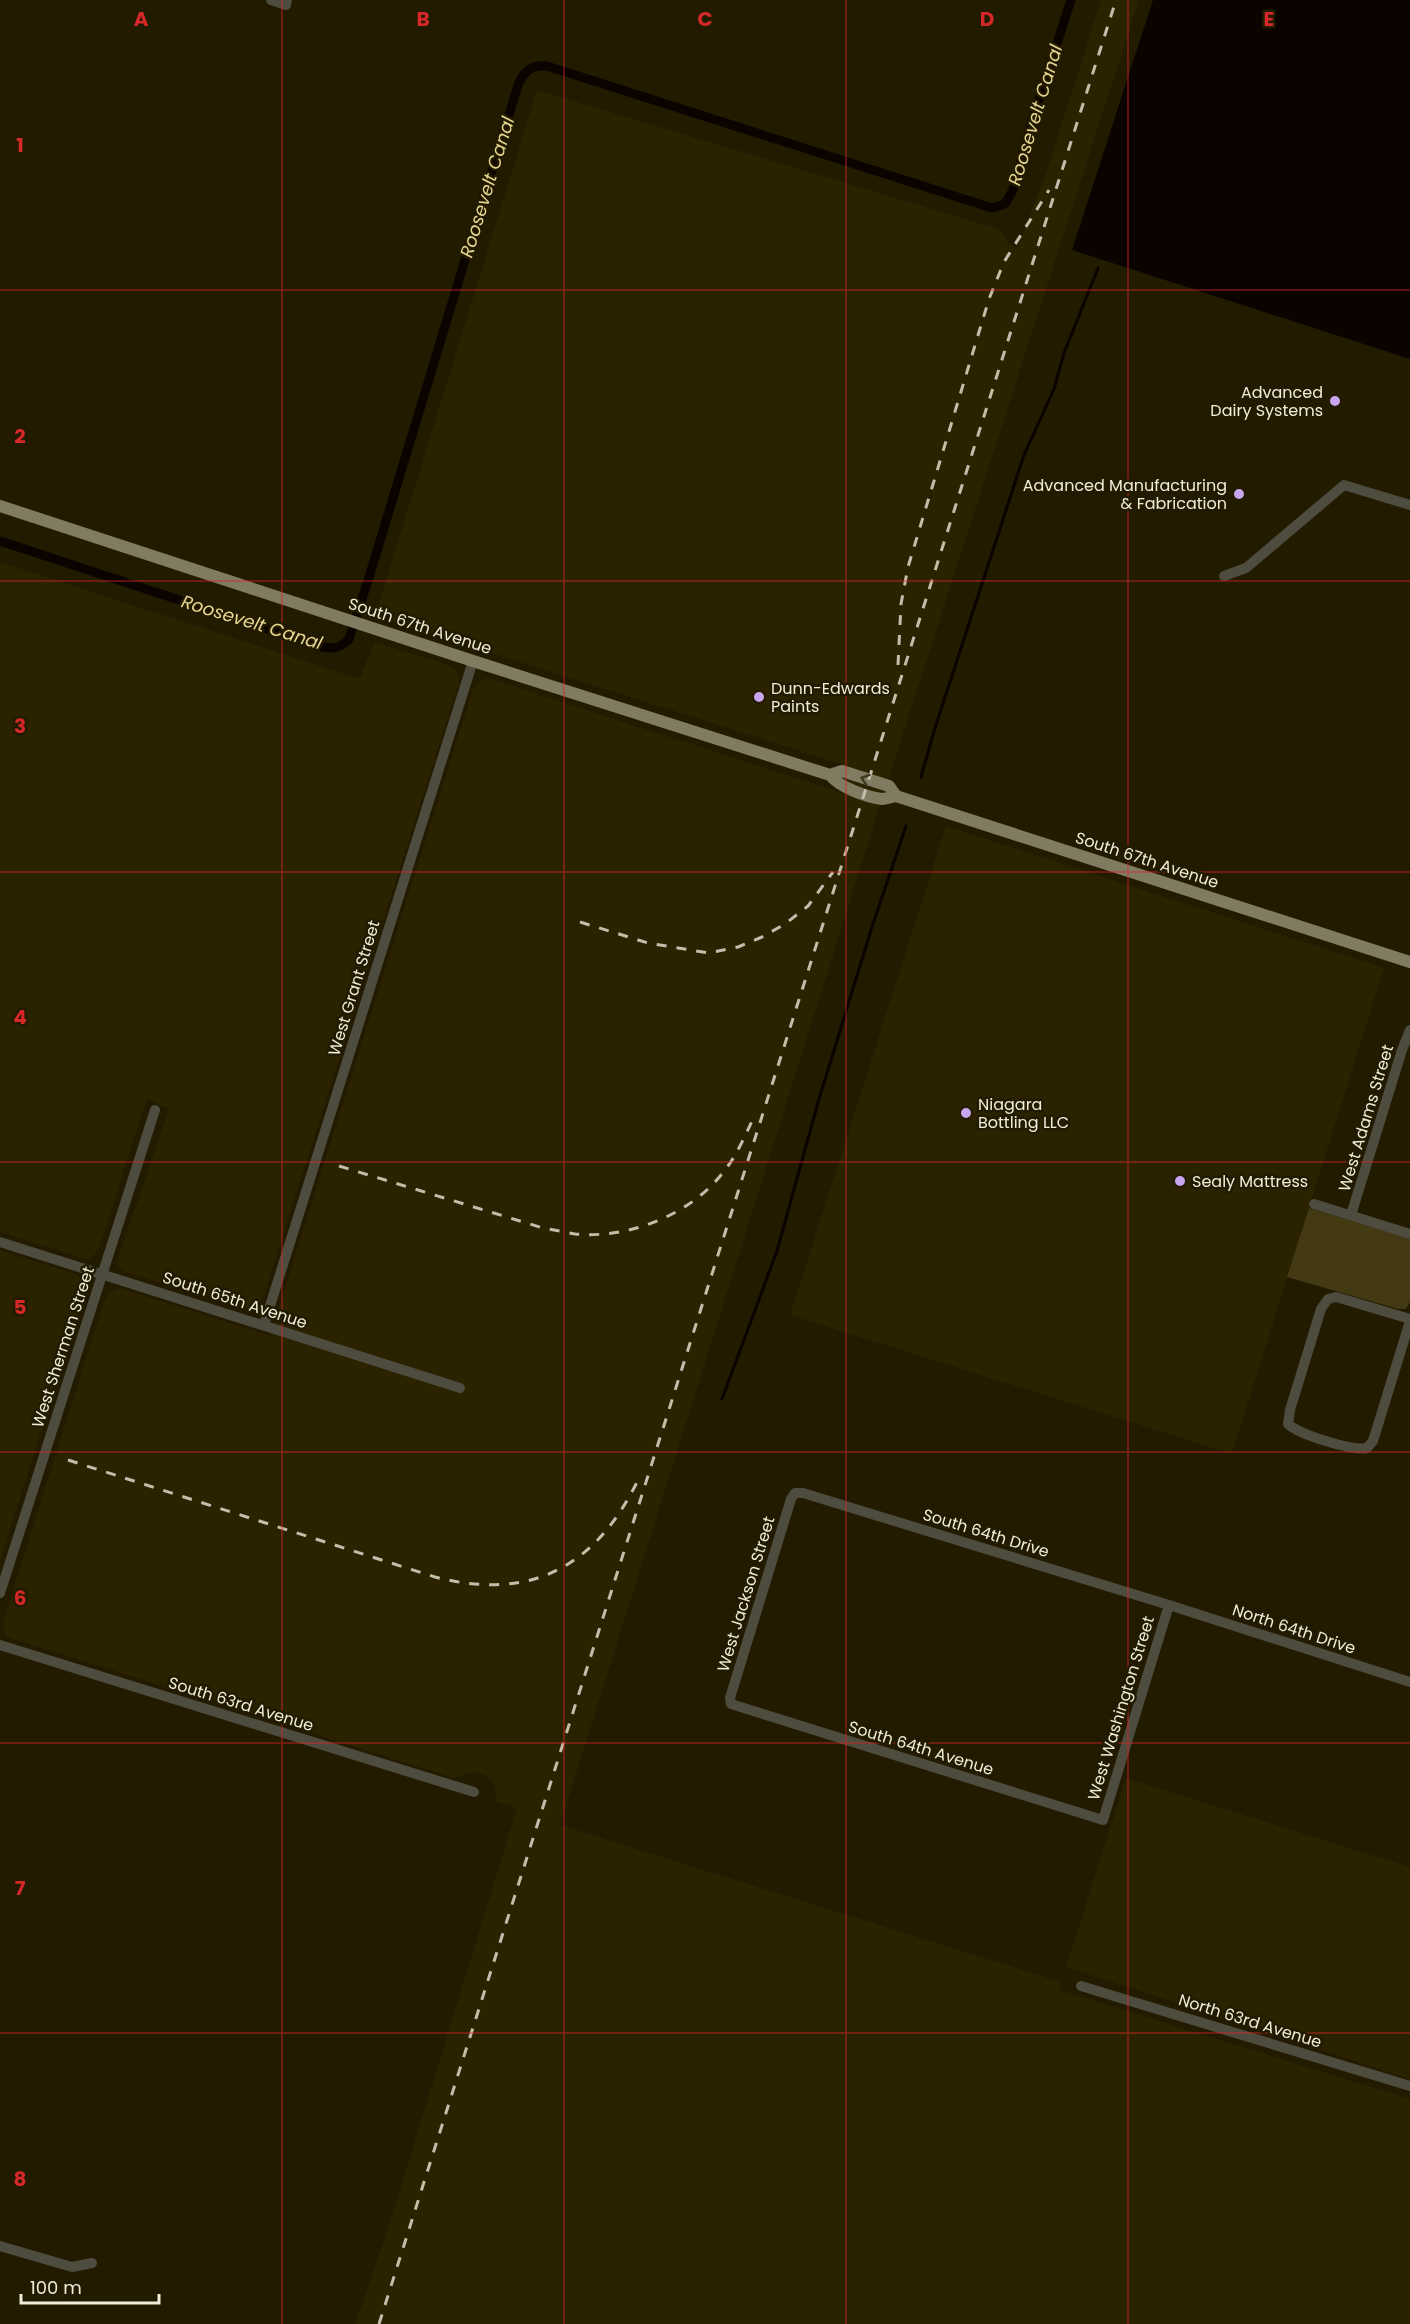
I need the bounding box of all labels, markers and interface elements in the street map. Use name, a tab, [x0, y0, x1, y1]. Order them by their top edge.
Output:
text: A	[134, 5, 149, 33]
text: B	[416, 5, 430, 33]
text: C	[697, 5, 713, 33]
text: D	[980, 5, 994, 33]
text: E	[1264, 5, 1274, 33]
water label: Roosevelt Canal	[1002, 41, 1069, 189]
water label: Roosevelt Canal	[454, 113, 521, 261]
text: 1	[16, 131, 24, 159]
place label: Advanced Dairy Systems	[1210, 381, 1323, 422]
marker: Advanced Dairy Systems	[1328, 394, 1342, 408]
text: 2	[14, 422, 26, 450]
place label: Advanced Manufacturing & Fabrication	[1023, 474, 1227, 515]
marker: Advanced Manufacturing & Fabrication	[1232, 487, 1246, 501]
water label: Roosevelt Canal	[178, 589, 326, 656]
street label: South 67th Avenue	[345, 592, 495, 660]
place label: Dunn-Edwards Paints	[771, 677, 890, 718]
marker: Dunn-Edwards Paints	[752, 690, 766, 704]
text: 3	[14, 712, 26, 740]
one-way arrow	[860, 773, 871, 786]
street label: South 67th Avenue	[1072, 826, 1222, 894]
street label: West Grant Street	[322, 917, 386, 1058]
text: 4	[13, 1003, 27, 1031]
street label: West Adams Street	[1333, 1042, 1399, 1194]
place label: Niagara Bottling LLC	[978, 1093, 1069, 1134]
marker: Niagara Bottling LLC	[959, 1106, 973, 1120]
place label: Sealy Mattress	[1192, 1170, 1308, 1193]
marker: Sealy Mattress	[1173, 1174, 1187, 1188]
street label: West Sherman Street	[26, 1263, 100, 1431]
street label: South 65th Avenue	[160, 1266, 310, 1334]
text: 5	[14, 1293, 27, 1321]
street label: South 64th Drive	[920, 1503, 1052, 1563]
street label: West Jackson Street	[711, 1513, 781, 1674]
text: 6	[14, 1584, 26, 1612]
street label: North 64th Drive	[1229, 1598, 1359, 1660]
street label: West Washington Street	[1082, 1613, 1160, 1803]
street label: South 63rd Avenue	[165, 1671, 317, 1737]
street label: South 64th Avenue	[846, 1715, 997, 1781]
text: 7	[15, 1874, 26, 1902]
street label: North 63rd Avenue	[1176, 1988, 1324, 2054]
text: 8	[14, 2165, 26, 2193]
scale bar	[21, 2267, 159, 2305]
text: 100 m	[30, 2275, 82, 2300]

